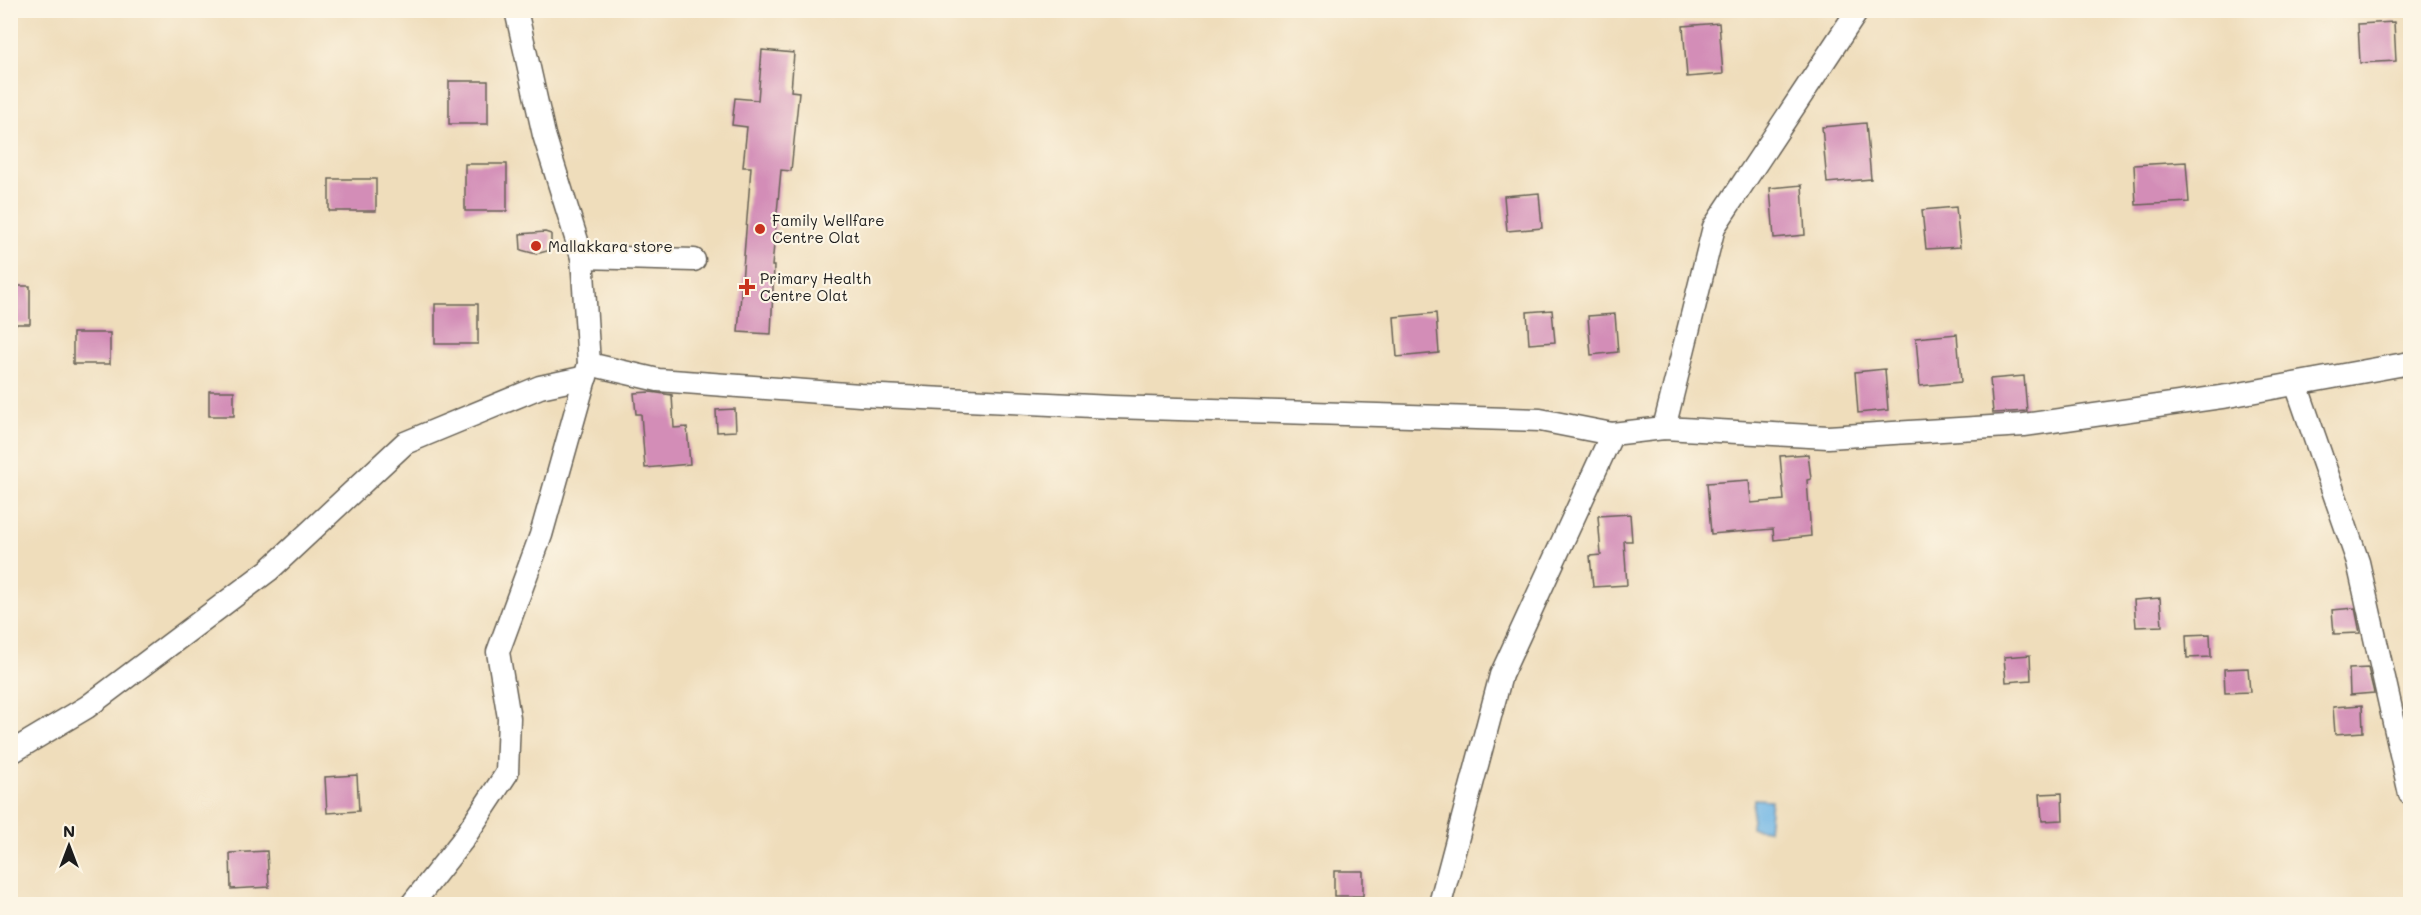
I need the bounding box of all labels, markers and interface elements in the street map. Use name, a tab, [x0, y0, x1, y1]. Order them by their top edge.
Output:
place label: Family Wellfare Centre Olat	[772, 210, 885, 247]
marker: Family Wellfare Centre Olat	[753, 222, 767, 236]
place label: Mallakkara store	[548, 236, 673, 256]
marker: Mallakkara store	[529, 239, 543, 253]
place label: Primary Health Centre Olat	[760, 268, 871, 305]
marker: Primary Health Centre Olat	[738, 278, 756, 296]
north arrow	[39, 816, 99, 876]
text: N	[63, 820, 75, 841]

